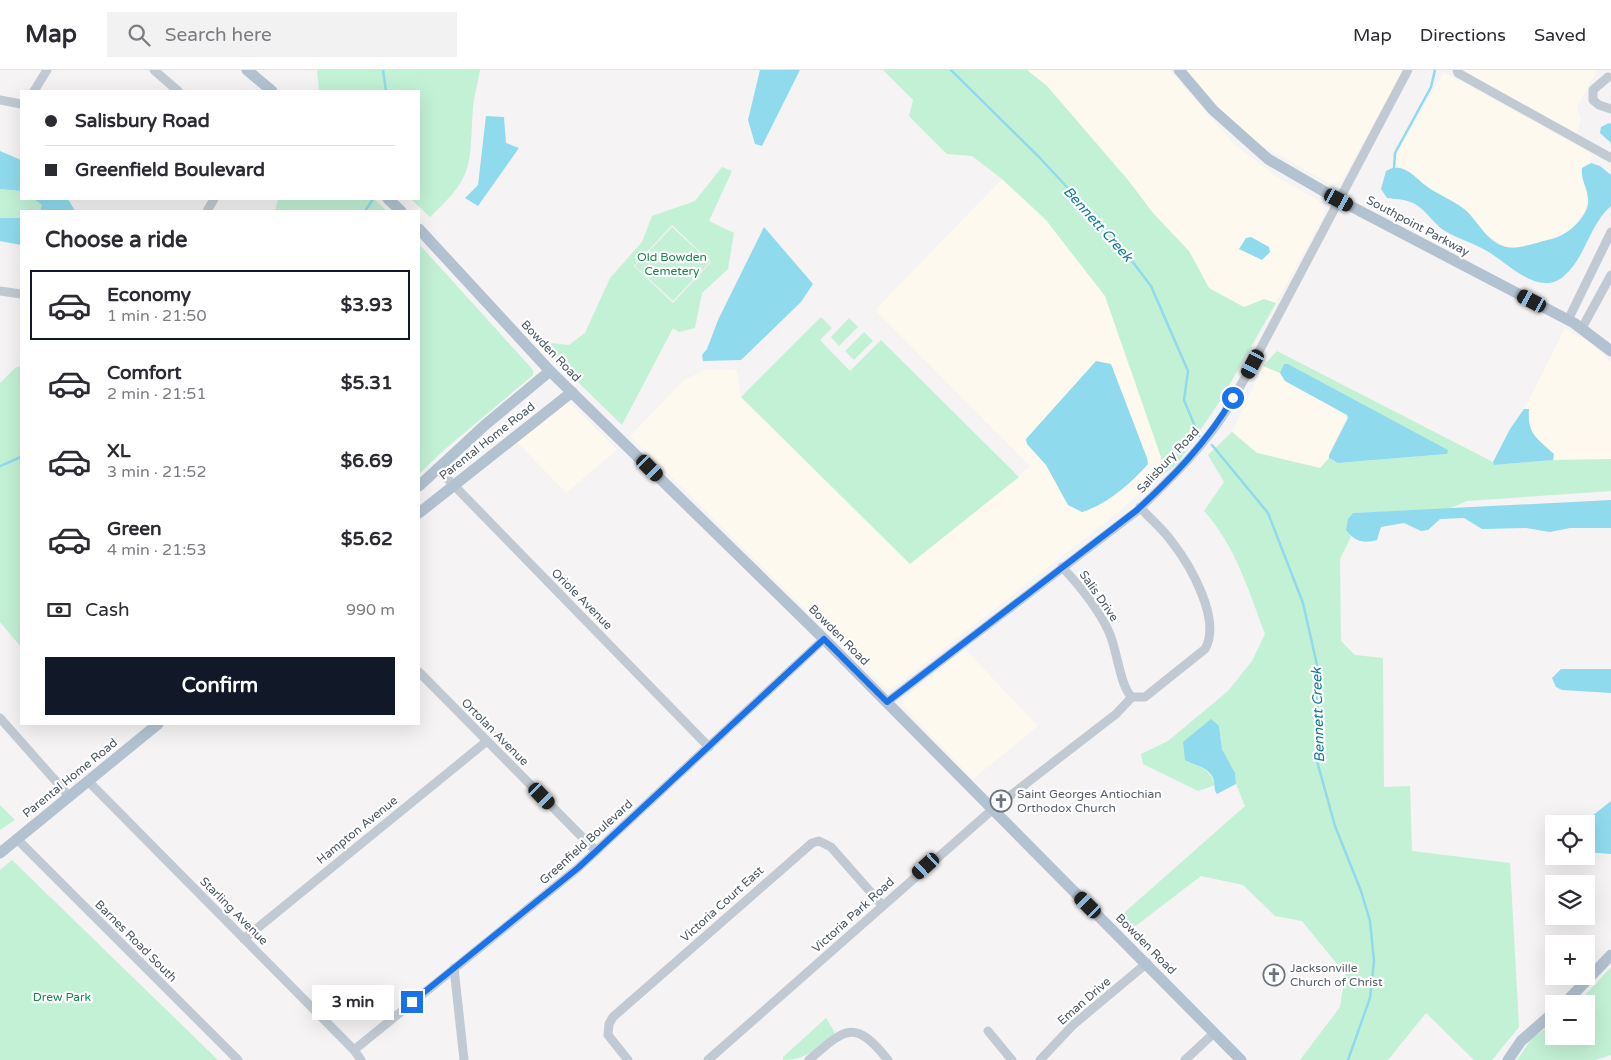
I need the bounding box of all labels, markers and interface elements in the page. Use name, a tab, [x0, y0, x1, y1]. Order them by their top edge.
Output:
search box	[107, 12, 457, 57]
text: Map	[25, 20, 77, 49]
icon: search	[125, 21, 153, 49]
text: Search here	[165, 24, 272, 46]
text: Map	[1353, 24, 1392, 46]
text: Directions	[1420, 24, 1506, 46]
text: Saved	[1534, 24, 1586, 46]
text: Salisbury Road	[75, 110, 210, 132]
text: Greenfield Boulevard	[75, 159, 265, 181]
water label: Bennett Creek	[1060, 183, 1137, 266]
car	[1322, 186, 1355, 214]
street label: Southpoint Parkway	[1364, 193, 1472, 259]
text: Choose a ride	[45, 227, 188, 253]
park label: Old Bowden Cemetery	[637, 250, 707, 278]
icon: car	[47, 283, 92, 328]
text: Economy	[107, 284, 191, 306]
car	[1515, 287, 1548, 315]
text: $3.93	[341, 294, 393, 316]
text: 1 min · 21:50	[107, 306, 206, 326]
street label: Bowden Road	[518, 317, 584, 385]
car	[1239, 347, 1266, 381]
icon: car	[47, 361, 92, 406]
text: Comfort	[107, 362, 181, 384]
text: $5.31	[341, 372, 393, 394]
text: 2 min · 21:51	[107, 384, 206, 404]
route start	[1222, 387, 1244, 409]
street label: Parental Home Road	[436, 399, 538, 483]
street label: Salisbury Road	[1134, 424, 1202, 496]
icon: car	[47, 439, 92, 484]
text: XL	[107, 440, 131, 462]
text: $6.69	[341, 450, 393, 472]
car	[634, 452, 665, 484]
text: 3 min · 21:52	[107, 462, 206, 482]
icon: car	[47, 517, 92, 562]
text: Green	[107, 518, 161, 540]
text: $5.62	[341, 528, 393, 550]
text: 4 min · 21:53	[107, 540, 206, 560]
street label: Oriole Avenue	[549, 566, 616, 633]
street label: Salis Drive	[1076, 568, 1122, 624]
icon: cash	[45, 596, 73, 624]
text: Cash	[85, 599, 130, 621]
text: 990 m	[346, 600, 395, 620]
street label: Bowden Road	[806, 602, 872, 668]
button: Confirm	[45, 657, 395, 715]
water label: Bennett Creek	[1308, 666, 1328, 763]
street label: Ortolan Avenue	[459, 696, 532, 769]
street label: Parental Home Road	[20, 736, 120, 820]
car	[526, 780, 557, 812]
place label: Saint Georges Antiochian Orthodox Church	[1017, 787, 1161, 815]
church icon: Saint Georges Antiochian Orthodox Church	[989, 789, 1013, 813]
street label: Hampton Avenue	[314, 793, 400, 867]
street label: Greenfield Boulevard	[537, 797, 635, 887]
map controls	[1545, 815, 1595, 1045]
button: locate	[1545, 815, 1595, 865]
car	[909, 850, 942, 882]
street label: Victoria Court East	[678, 863, 767, 945]
street label: Starling Avenue	[197, 874, 271, 948]
street label: Victoria Park Road	[809, 874, 897, 956]
button: layers	[1545, 875, 1595, 925]
car	[1072, 889, 1103, 921]
street label: Barnes Road South	[92, 897, 180, 985]
street label: Bowden Road	[1113, 911, 1179, 977]
button: +	[1545, 935, 1595, 985]
place label: Jacksonville Church of Christ	[1290, 961, 1383, 989]
church icon: Jacksonville Church of Christ	[1262, 963, 1286, 987]
street label: Eman Drive	[1055, 974, 1113, 1028]
callout: 3 min	[312, 984, 394, 1020]
park label: Drew Park	[33, 990, 92, 1004]
route end	[401, 991, 423, 1013]
text: 3 min	[332, 992, 374, 1012]
button: −	[1545, 995, 1595, 1045]

